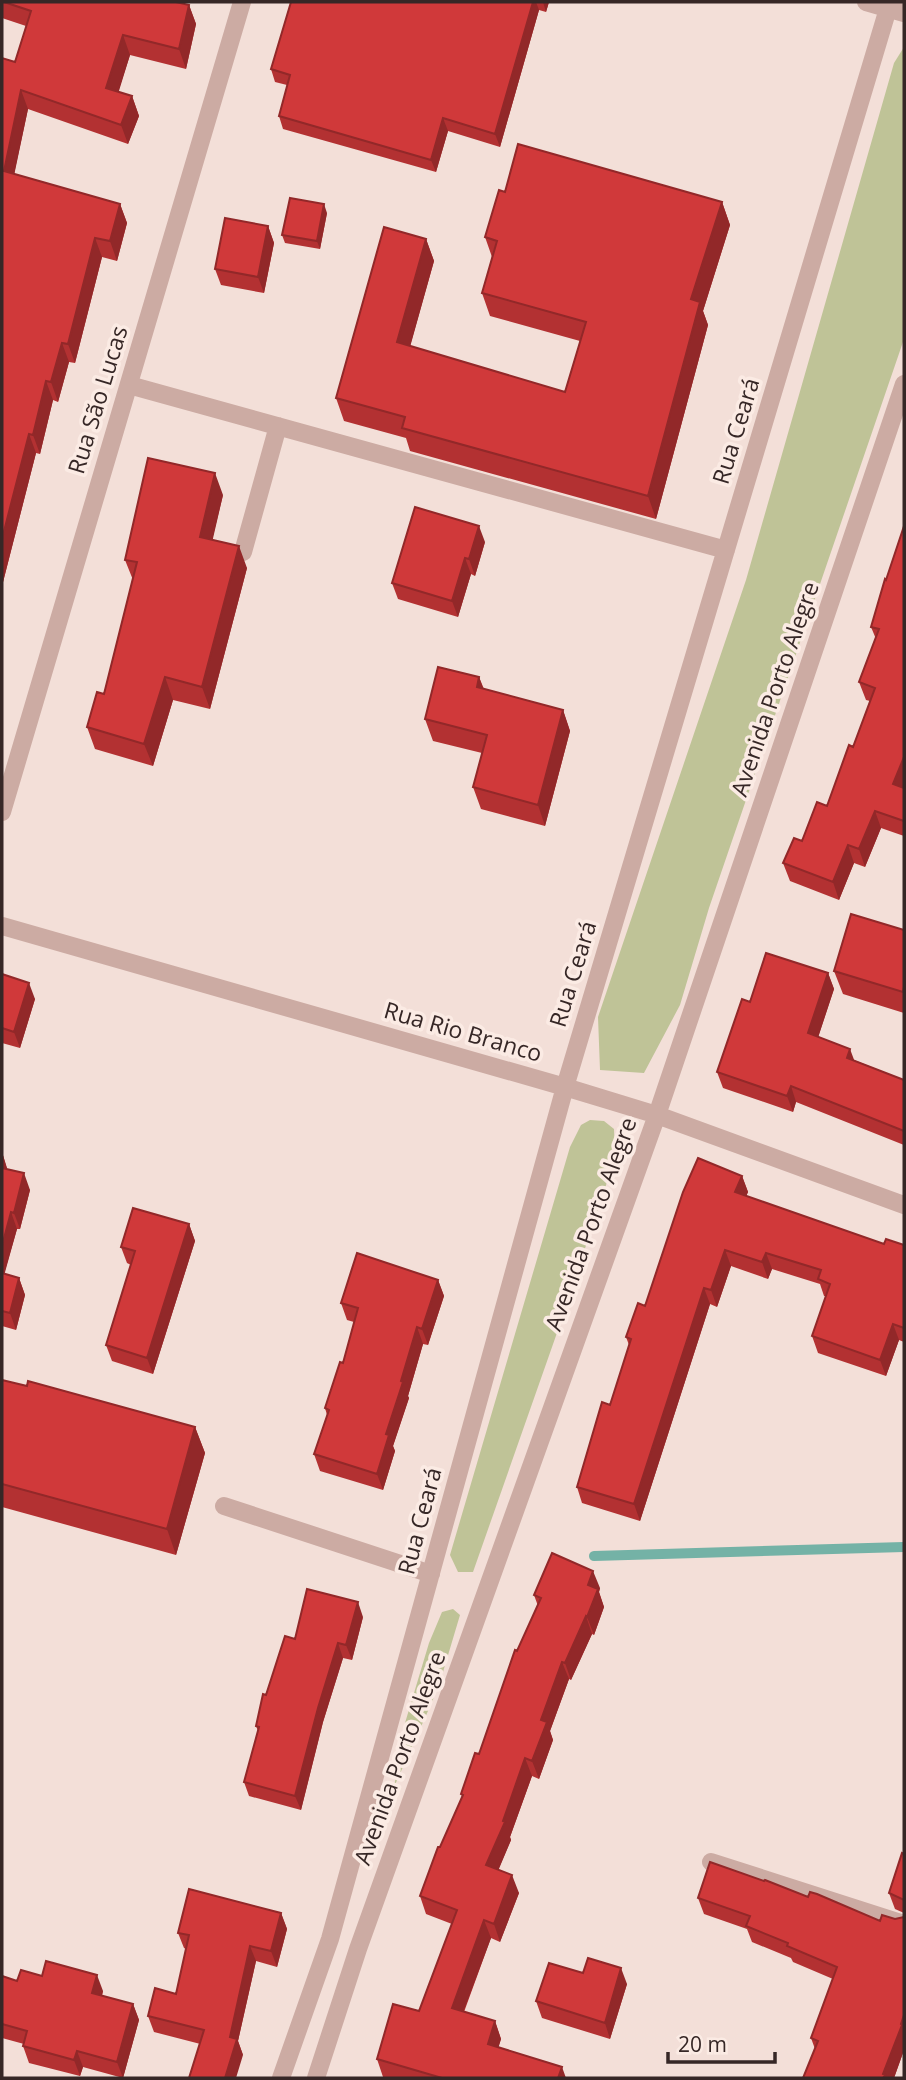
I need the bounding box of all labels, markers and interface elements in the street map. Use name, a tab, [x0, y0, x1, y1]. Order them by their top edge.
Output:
street label: Rua São Lucas	[59, 322, 135, 478]
street label: Rua Ceará	[704, 374, 766, 488]
street label: Avenida Porto Alegre	[722, 577, 826, 800]
street label: Rua Ceará	[541, 917, 603, 1031]
street label: Rua Rio Branco	[381, 993, 546, 1069]
street label: Avenida Porto Alegre	[537, 1113, 644, 1335]
street label: Rua Ceará	[389, 1464, 449, 1578]
street label: Avenida Porto Alegre	[346, 1647, 453, 1869]
scale bar	[668, 2021, 775, 2064]
text: 20 m	[678, 2030, 727, 2058]

